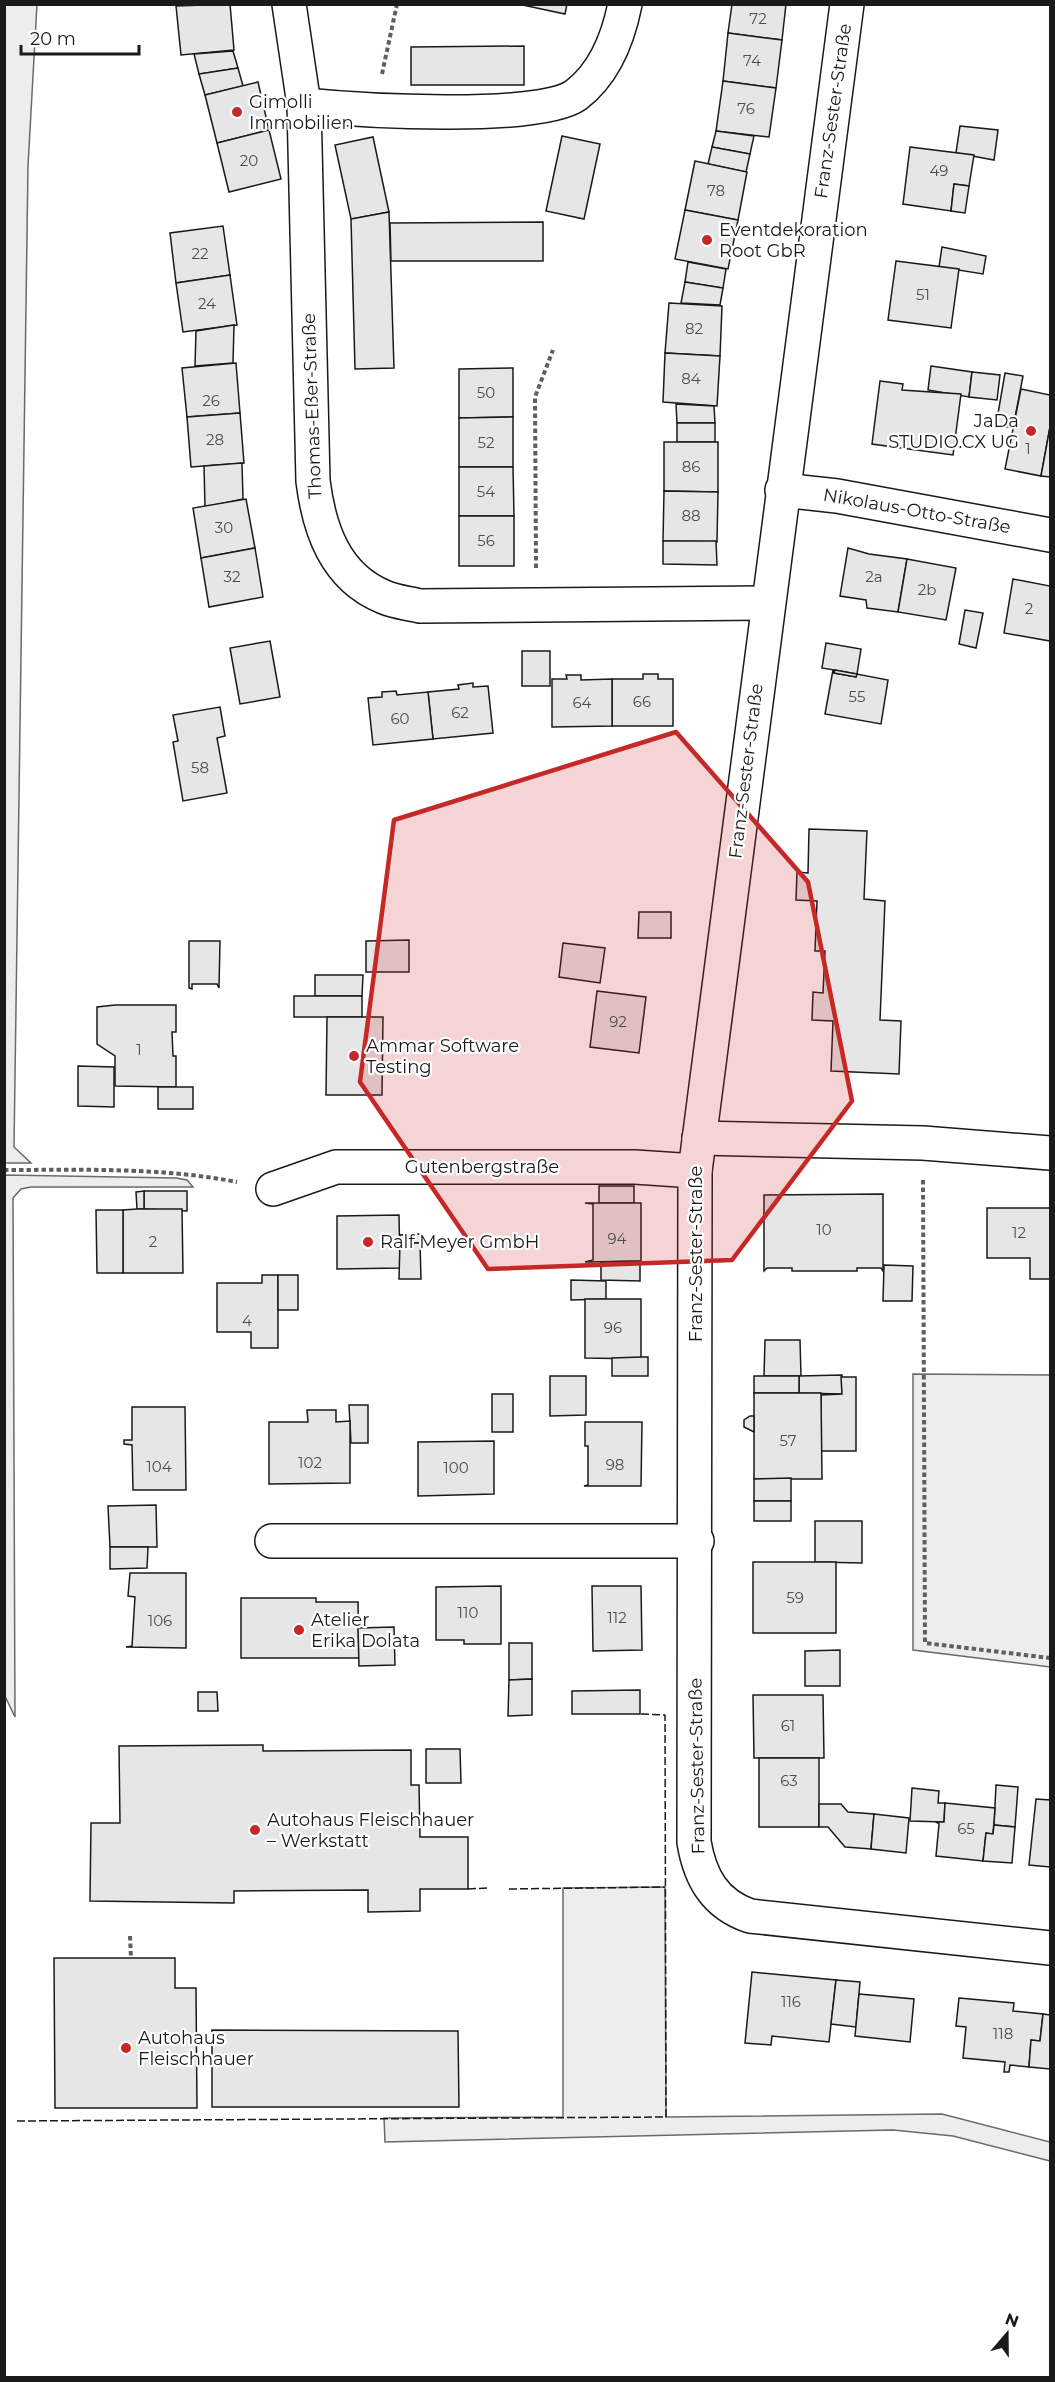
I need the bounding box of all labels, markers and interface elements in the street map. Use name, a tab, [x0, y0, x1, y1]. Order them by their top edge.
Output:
house number: 72	[749, 9, 767, 28]
scale bar	[21, 18, 140, 56]
street label: Franz-Sester-Straße	[810, 22, 856, 200]
text: 20 m	[30, 28, 76, 50]
house number: 74	[743, 51, 761, 70]
place label: Gimolli Immobilien	[249, 91, 354, 134]
house number: 76	[737, 99, 755, 118]
marker: Gimolli Immobilien	[230, 105, 244, 119]
house number: 20	[240, 151, 258, 170]
house number: 49	[930, 161, 948, 180]
house number: 78	[707, 181, 725, 200]
place label: Eventdekoration Root GbR	[719, 219, 868, 262]
marker: Eventdekoration Root GbR	[700, 233, 714, 247]
house number: 22	[191, 244, 209, 263]
house number: 51	[916, 285, 930, 304]
house number: 24	[198, 294, 216, 313]
street label: Thomas-Eßer-Straße	[298, 313, 326, 499]
house number: 82	[685, 319, 703, 338]
house number: 84	[681, 369, 701, 388]
house number: 50	[477, 383, 495, 402]
house number: 26	[202, 391, 220, 410]
place label: JaDa STUDIO.CX UG	[888, 410, 1019, 453]
marker: JaDa STUDIO.CX UG	[1024, 424, 1038, 438]
house number: 28	[206, 430, 224, 449]
house number: 52	[478, 433, 494, 452]
house number: 1	[1025, 439, 1031, 458]
house number: 86	[682, 457, 700, 476]
house number: 54	[477, 482, 495, 501]
street label: Nikolaus-Otto-Straße	[821, 484, 1013, 538]
house number: 88	[681, 506, 701, 525]
house number: 30	[215, 518, 233, 537]
house number: 56	[477, 531, 495, 550]
house number: 32	[224, 567, 240, 586]
house number: 2a	[865, 567, 883, 586]
house number: 2b	[918, 580, 936, 599]
house number: 2	[1025, 599, 1033, 618]
street label: Franz-Sester-Straße	[724, 682, 768, 860]
house number: 55	[849, 687, 865, 706]
house number: 66	[633, 692, 651, 711]
house number: 64	[572, 693, 592, 712]
house number: 62	[451, 703, 469, 722]
house number: 60	[390, 709, 410, 728]
house number: 58	[191, 758, 209, 777]
house number: 92	[609, 1012, 627, 1031]
place label: Ammar Software Testing	[366, 1035, 519, 1078]
house number: 1	[136, 1040, 142, 1059]
marker: Ammar Software Testing	[347, 1049, 361, 1063]
street label: Gutenbergstraße	[405, 1156, 559, 1178]
street label: Franz-Sester-Straße	[685, 1166, 707, 1342]
house number: 10	[816, 1220, 832, 1239]
house number: 12	[1012, 1223, 1026, 1242]
house number: 94	[607, 1229, 627, 1248]
place label: Ralf Meyer GmbH	[380, 1231, 539, 1253]
house number: 2	[149, 1232, 157, 1251]
marker: Ralf Meyer GmbH	[361, 1235, 375, 1249]
house number: 4	[242, 1311, 252, 1330]
house number: 96	[604, 1318, 622, 1337]
house number: 57	[779, 1431, 797, 1450]
house number: 102	[298, 1453, 322, 1472]
house number: 98	[606, 1455, 624, 1474]
house number: 104	[146, 1457, 172, 1476]
house number: 100	[443, 1458, 469, 1477]
house number: 59	[786, 1588, 804, 1607]
house number: 110	[458, 1603, 478, 1622]
house number: 112	[607, 1608, 627, 1627]
place label: Atelier Erika Dolata	[311, 1609, 420, 1652]
house number: 106	[148, 1611, 172, 1630]
marker: Atelier Erika Dolata	[292, 1623, 306, 1637]
street label: Franz-Sester-Straße	[684, 1677, 710, 1854]
house number: 61	[781, 1716, 795, 1735]
house number: 63	[780, 1771, 798, 1790]
place label: Autohaus Fleischhauer – Werkstatt	[267, 1809, 474, 1852]
house number: 65	[957, 1819, 975, 1838]
marker: Autohaus Fleischhauer – Werkstatt	[248, 1823, 262, 1837]
house number: 116	[781, 1992, 801, 2011]
house number: 118	[993, 2024, 1013, 2043]
place label: Autohaus Fleischhauer	[138, 2027, 254, 2070]
marker: Autohaus Fleischhauer	[119, 2041, 133, 2055]
north arrow	[977, 2304, 1037, 2364]
text: N	[1003, 2309, 1021, 2332]

